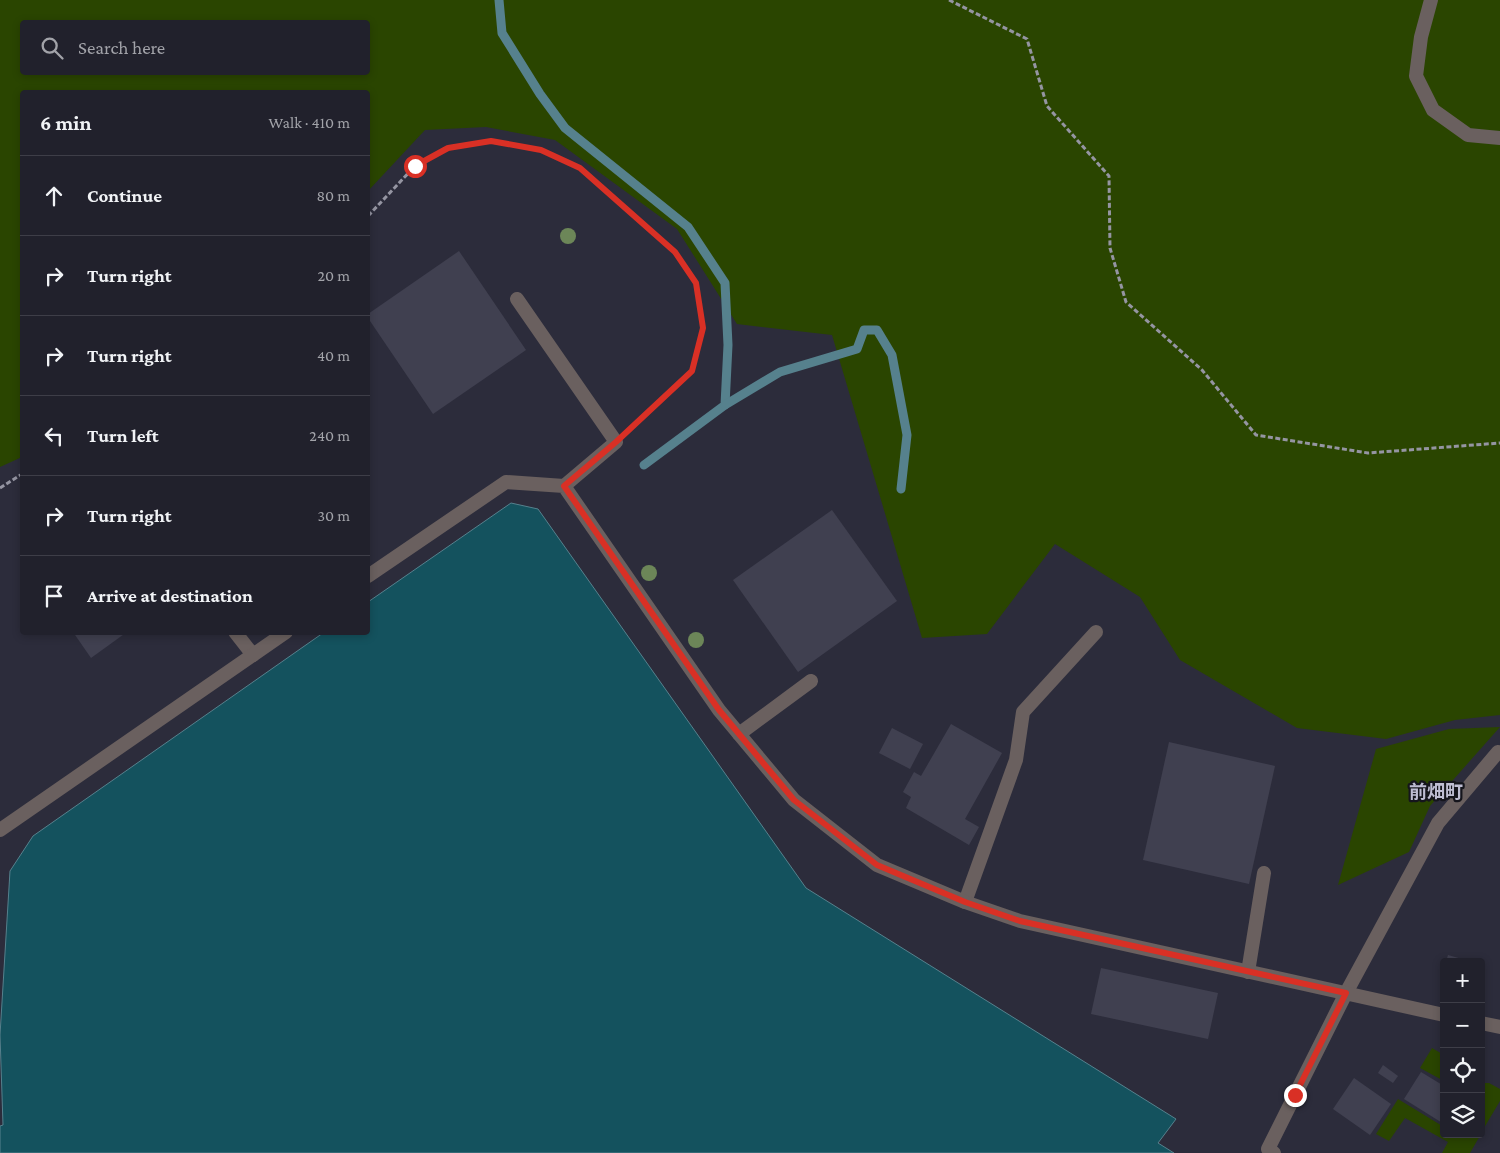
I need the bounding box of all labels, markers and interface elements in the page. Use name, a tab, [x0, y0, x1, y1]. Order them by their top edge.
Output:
search box	[20, 20, 370, 75]
icon: search	[38, 34, 66, 62]
text: Search here	[78, 37, 165, 58]
text: 6 min	[40, 111, 91, 135]
text: Walk · 410 m	[269, 114, 350, 131]
route start	[404, 155, 427, 178]
icon: ahead	[40, 182, 68, 210]
text: Continue	[87, 185, 162, 206]
text: 80 m	[316, 187, 350, 204]
icon: right	[40, 262, 68, 290]
text: Turn right	[87, 265, 172, 286]
text: 20 m	[317, 267, 350, 284]
icon: right	[40, 342, 68, 370]
text: Turn right	[87, 345, 172, 366]
text: 40 m	[317, 347, 350, 364]
icon: left	[40, 422, 68, 450]
text: Turn left	[87, 425, 159, 446]
text: 240 m	[309, 427, 350, 444]
icon: right	[40, 502, 68, 530]
text: Turn right	[87, 505, 172, 526]
text: 30 m	[318, 507, 350, 524]
icon: arrive	[40, 582, 68, 610]
text: Arrive at destination	[87, 585, 253, 606]
district label: 前畑町	[1409, 782, 1463, 802]
map controls	[1440, 958, 1485, 1138]
button: +	[1440, 958, 1485, 1003]
button: −	[1440, 1003, 1485, 1048]
button: locate	[1440, 1048, 1485, 1093]
route end	[1284, 1084, 1307, 1107]
button: layers	[1440, 1093, 1485, 1138]

